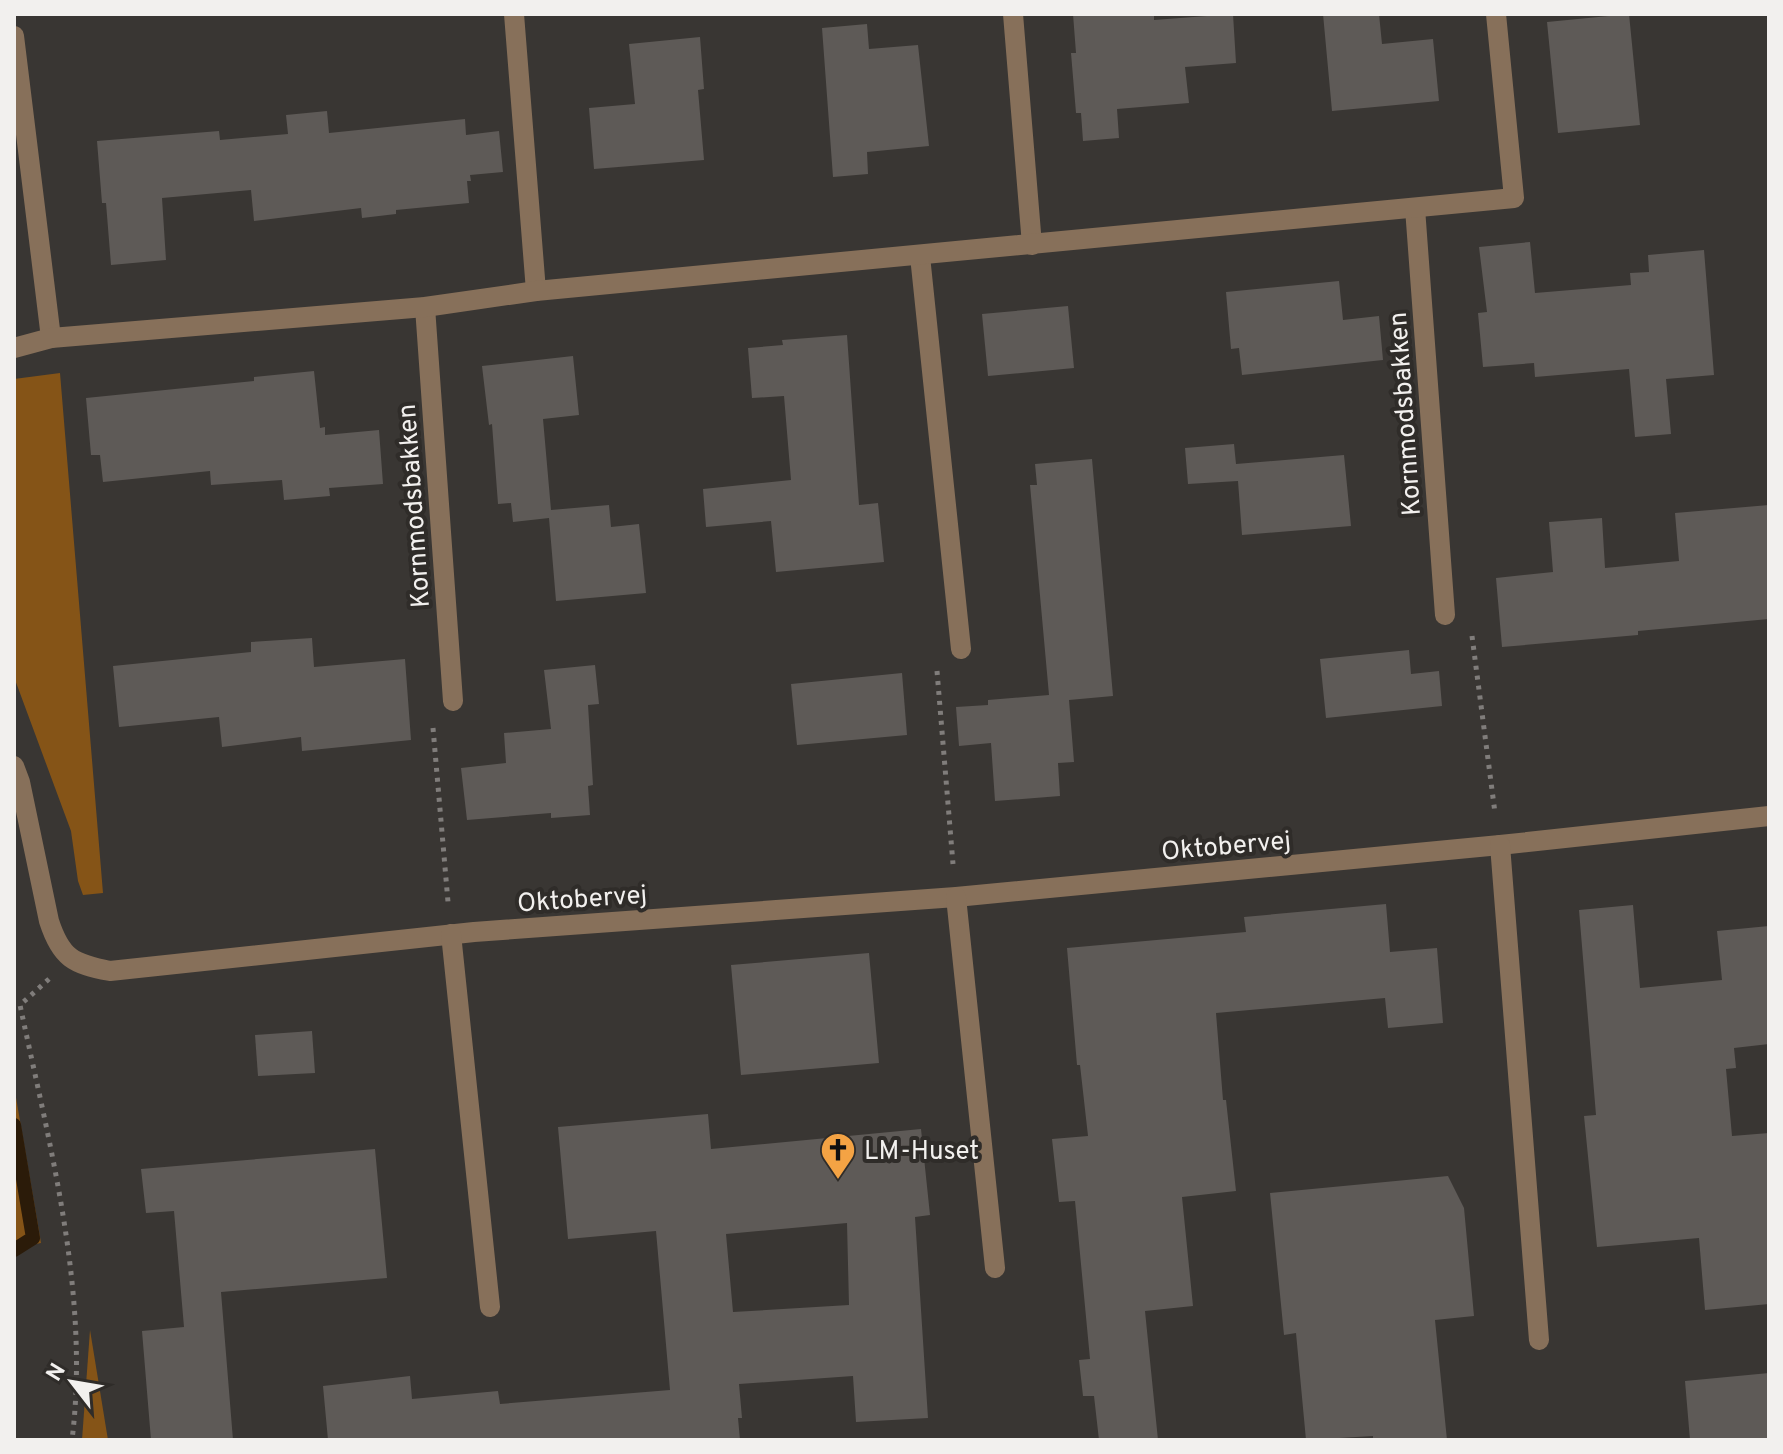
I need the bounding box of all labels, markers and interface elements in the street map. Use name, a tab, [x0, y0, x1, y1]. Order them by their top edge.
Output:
street label: Kornmodsbakken	[1383, 311, 1430, 517]
street label: Kornmodsbakken	[392, 403, 439, 609]
street label: Oktobervej	[1160, 825, 1292, 870]
street label: Oktobervej	[516, 879, 648, 921]
church icon: LM-Huset	[819, 1131, 857, 1181]
place label: LM-Huset	[864, 1136, 979, 1169]
north arrow	[32, 1342, 112, 1422]
text: N	[41, 1359, 73, 1387]

